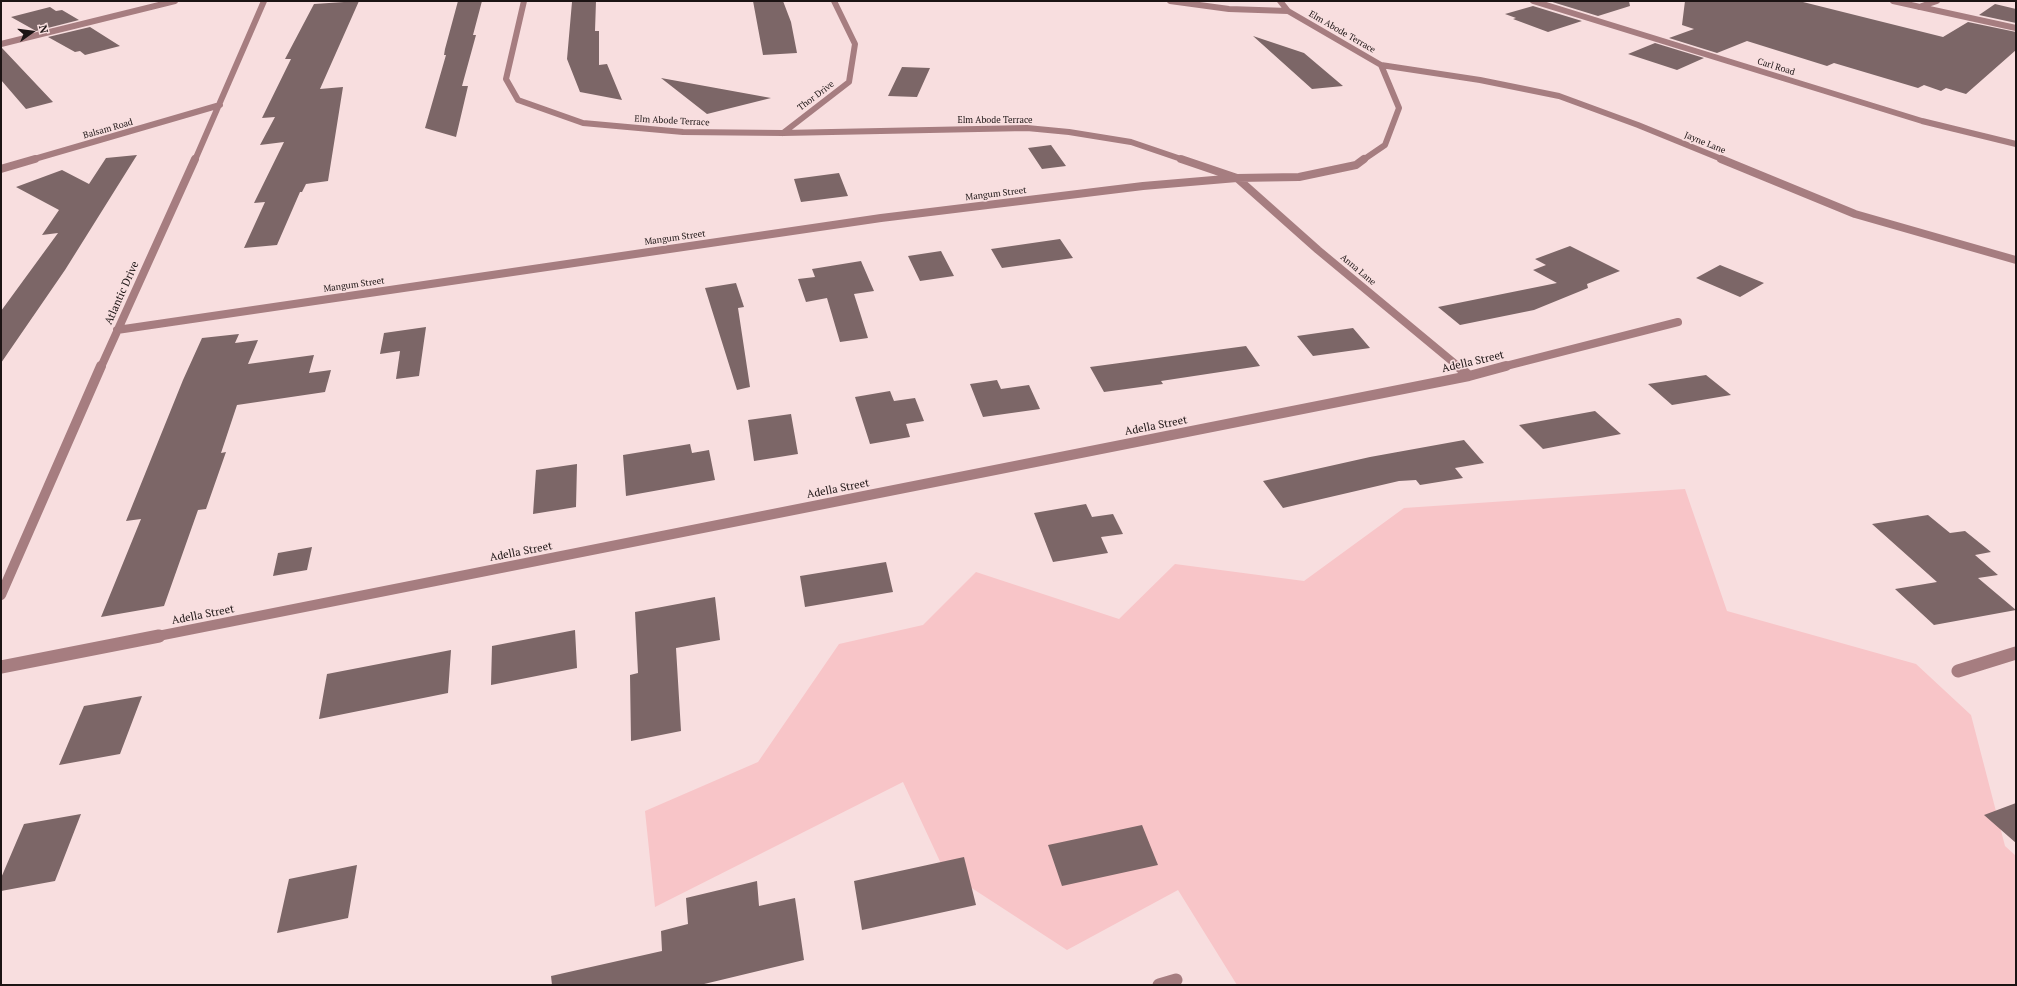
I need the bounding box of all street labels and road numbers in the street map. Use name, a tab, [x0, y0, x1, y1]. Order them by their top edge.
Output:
street label: Elm Abode Terrace	[1307, 9, 1377, 55]
street label: Carl Road	[1756, 56, 1796, 78]
street label: Thor Drive	[796, 79, 836, 113]
street label: Elm Abode Terrace	[634, 114, 710, 128]
street label: Elm Abode Terrace	[957, 115, 1033, 125]
street label: Balsam Road	[82, 117, 134, 141]
street label: Jayne Lane	[1683, 130, 1727, 156]
street label: Mangum Street	[965, 185, 1027, 203]
street label: Mangum Street	[644, 228, 706, 248]
street label: Anna Lane	[1338, 252, 1378, 288]
street label: Atlantic Drive	[102, 259, 142, 327]
street label: Mangum Street	[323, 275, 385, 295]
street label: Adella Street	[1441, 348, 1505, 376]
street label: Adella Street	[1124, 413, 1188, 439]
street label: Adella Street	[806, 476, 870, 502]
street label: Adella Street	[489, 539, 553, 565]
street label: Adella Street	[171, 602, 235, 628]

